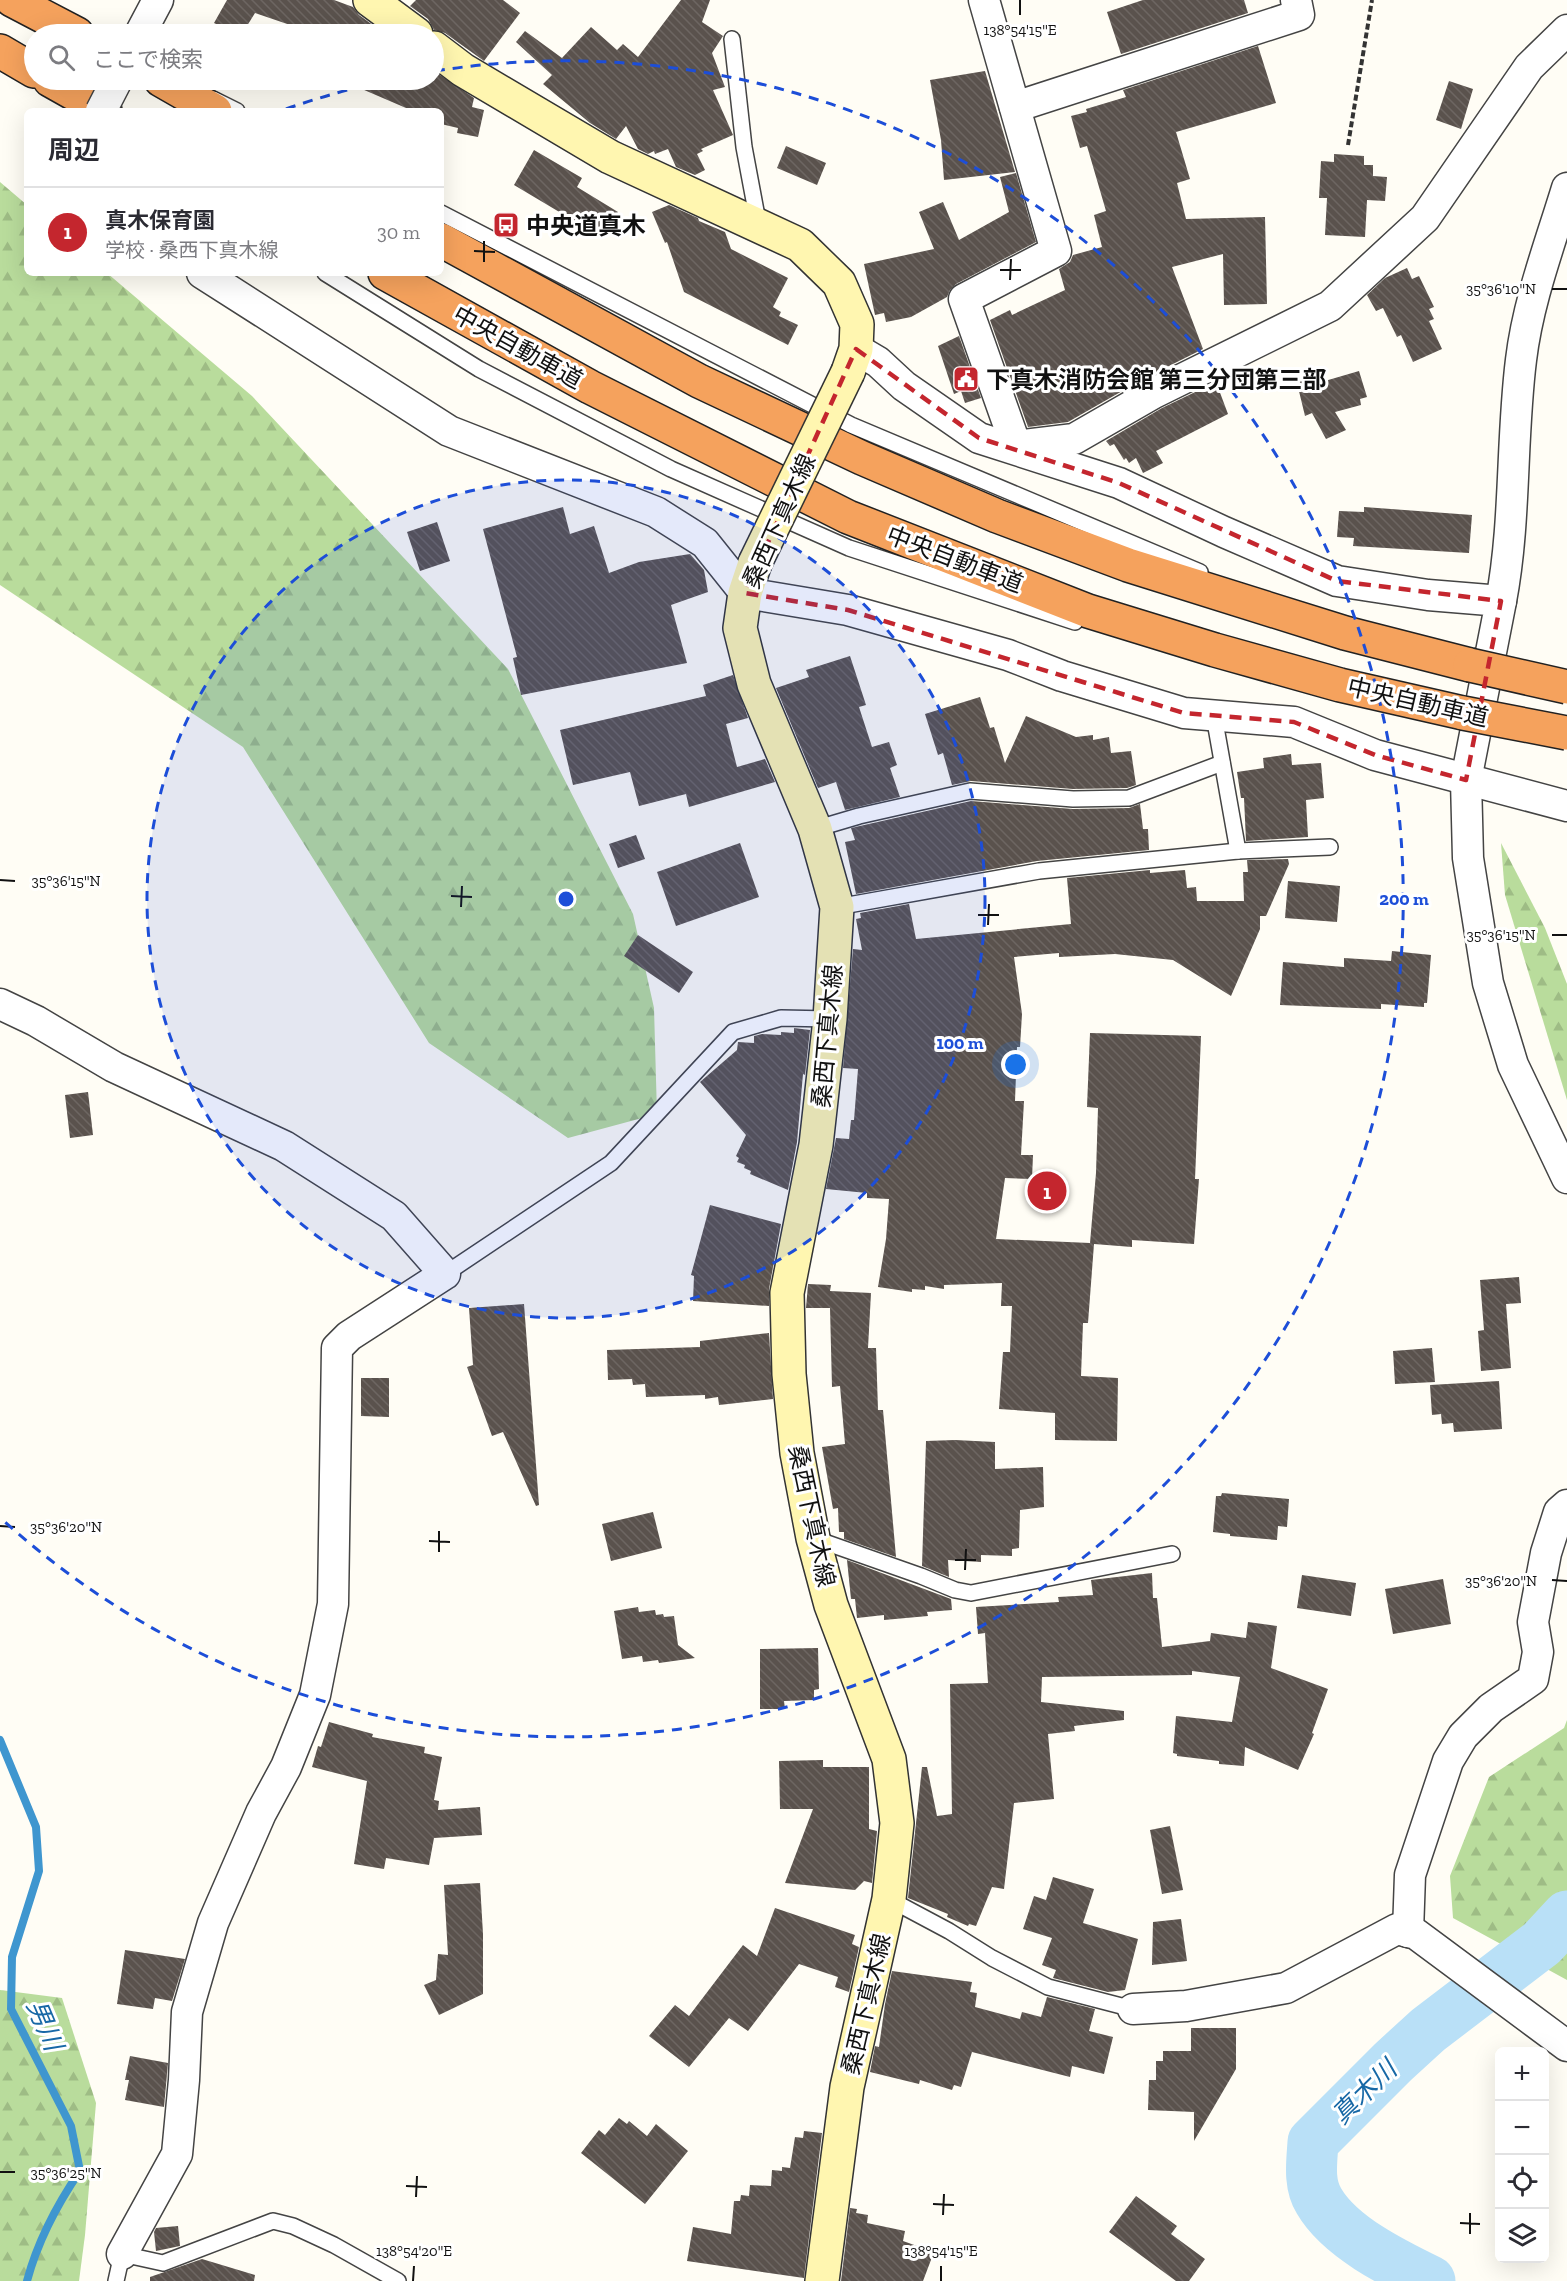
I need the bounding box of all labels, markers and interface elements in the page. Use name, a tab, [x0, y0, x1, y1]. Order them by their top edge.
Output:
text: 138°54'15"E	[983, 21, 1057, 39]
search box	[24, 24, 444, 90]
icon: search	[45, 41, 78, 74]
text: ここで検索	[93, 46, 203, 73]
text: 周辺	[48, 134, 100, 166]
text: 真木保育園	[105, 207, 215, 234]
bus stop icon: 中央道真木	[491, 210, 521, 240]
place label: 中央道真木	[526, 211, 646, 240]
text: 1	[63, 220, 72, 244]
text: 30 m	[377, 220, 420, 244]
text: 学校 · 桑西下真木線	[105, 238, 278, 262]
text: 35°36'10"N	[1466, 280, 1536, 298]
street label: 中央自動車道	[448, 299, 588, 395]
public building icon: 下真木消防会館 第三分団第三部	[951, 364, 981, 394]
place label: 下真木消防会館 第三分団第三部	[986, 365, 1327, 394]
street label: 桑西下真木線	[736, 449, 822, 593]
street label: 中央自動車道	[883, 520, 1027, 598]
street label: 中央自動車道	[1345, 672, 1491, 732]
text: 35°36'15"N	[31, 872, 101, 890]
text: 200 m	[1379, 888, 1429, 910]
centre of rings	[556, 889, 576, 909]
text: 35°36'15"N	[1466, 926, 1536, 944]
street label: 桑西下真木線	[806, 963, 848, 1109]
text: 100 m	[936, 1032, 984, 1054]
your location	[1001, 1050, 1030, 1079]
pin: 1	[1028, 1168, 1066, 1214]
street label: 桑西下真木線	[783, 1443, 841, 1589]
text: 35°36'20"N	[30, 1518, 102, 1536]
text: 35°36'20"N	[1465, 1572, 1537, 1590]
street label: 桑西下真木線	[836, 1931, 896, 2077]
water label: 男川	[20, 1995, 71, 2058]
map controls	[1495, 2047, 1549, 2263]
button: +	[1495, 2047, 1549, 2101]
water label: 真木川	[1325, 2051, 1405, 2131]
button: −	[1495, 2101, 1549, 2155]
button: locate	[1495, 2155, 1549, 2209]
text: 35°36'25"N	[30, 2164, 102, 2182]
button: layers	[1495, 2209, 1549, 2263]
text: 138°54'20"E	[376, 2242, 452, 2260]
text: 138°54'15"E	[904, 2242, 978, 2260]

